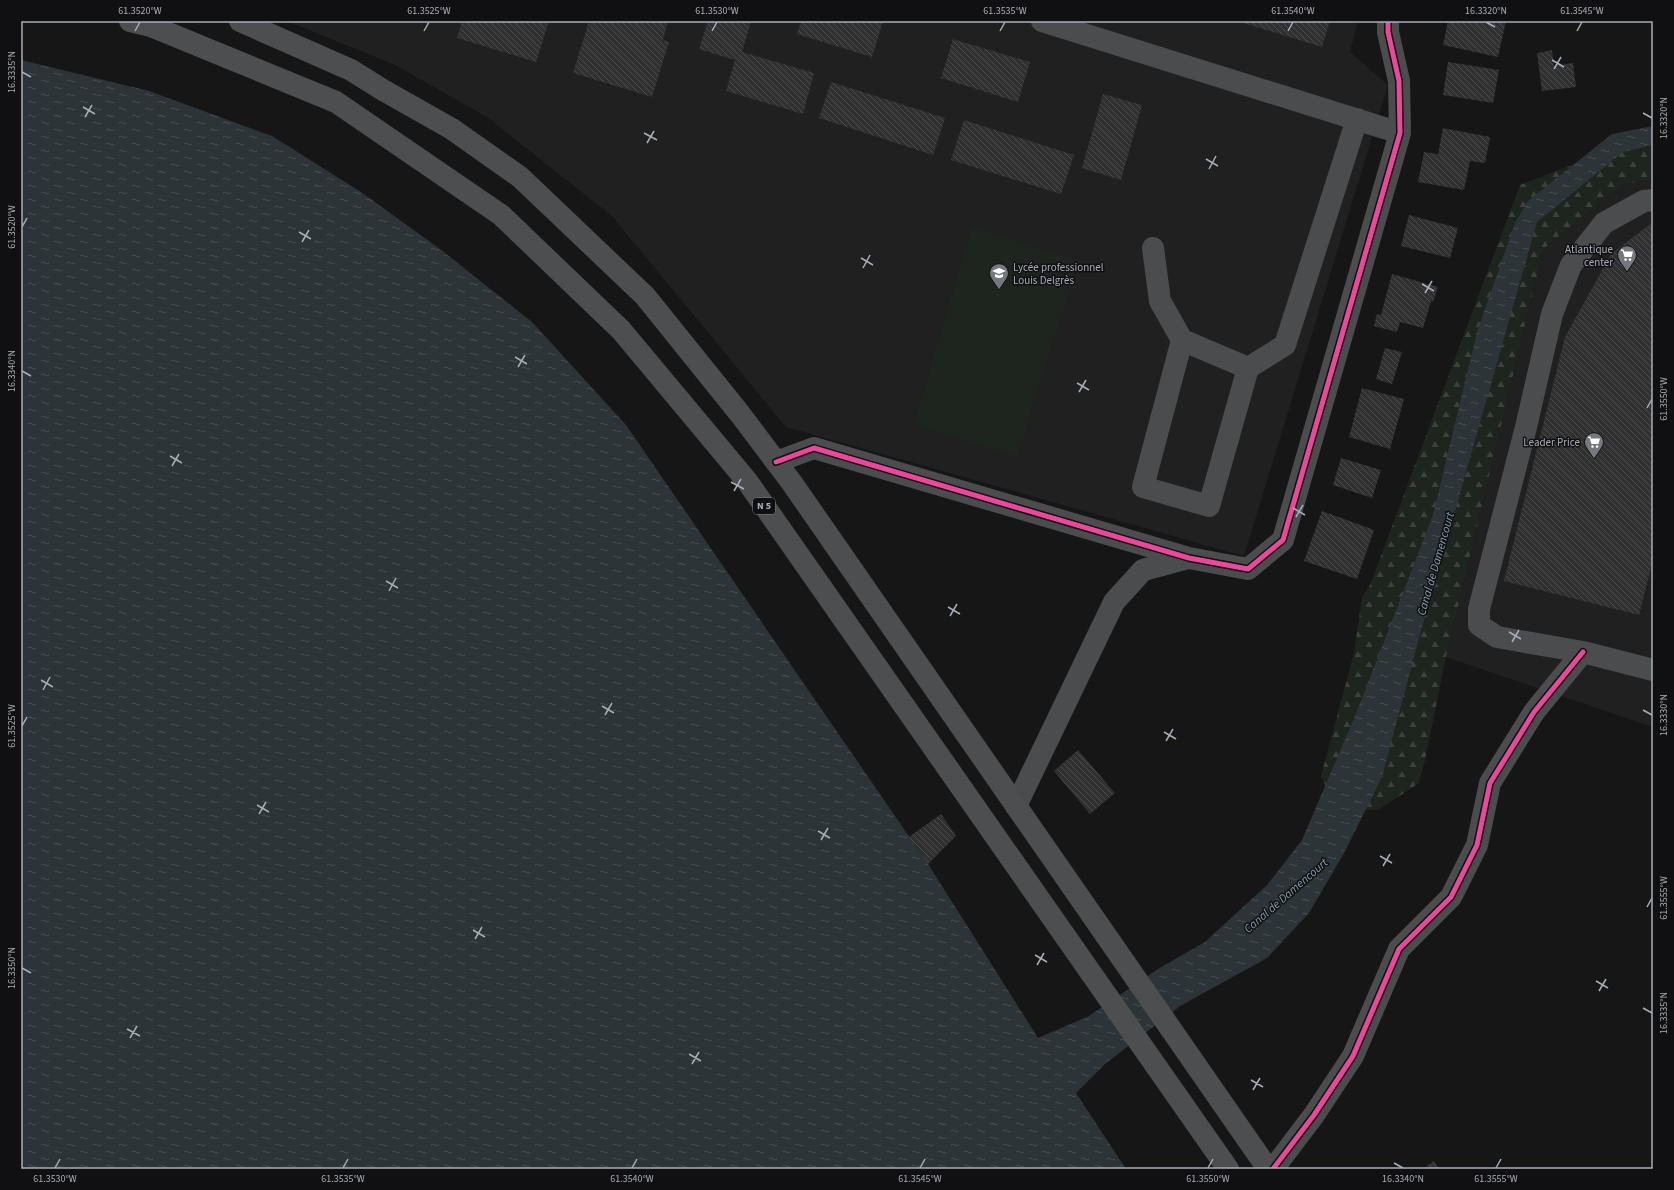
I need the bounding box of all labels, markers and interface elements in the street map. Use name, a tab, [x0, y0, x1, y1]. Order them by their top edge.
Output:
text: 61.3520°W	[118, 4, 162, 18]
text: 61.3525°W	[407, 4, 451, 18]
text: 61.3530°W	[695, 4, 739, 18]
text: 61.3535°W	[983, 4, 1027, 18]
text: 61.3540°W	[1271, 4, 1315, 18]
text: 16.3320°N	[1465, 4, 1507, 18]
text: 61.3545°W	[1560, 4, 1604, 18]
text: 16.3335°N	[5, 51, 19, 93]
text: 16.3320°N	[1657, 97, 1671, 139]
text: 61.3520°W	[5, 205, 19, 249]
place label: Atlantique center	[1565, 242, 1614, 270]
supermarket icon: Atlantique center	[1616, 244, 1638, 272]
place label: Lycée professionnel Louis Delgrès	[1013, 260, 1104, 288]
school or university icon: Lycée professionnel Louis Delgrès	[988, 262, 1010, 290]
text: 16.3340°N	[5, 350, 19, 392]
text: 61.3550°W	[1657, 377, 1671, 421]
supermarket icon: Leader Price	[1583, 431, 1605, 459]
place label: Leader Price	[1523, 435, 1581, 450]
road number: N 5	[753, 498, 775, 514]
water label: Canal de Damencourt	[1413, 509, 1459, 618]
text: 16.3330°N	[1657, 694, 1671, 736]
text: 61.3525°W	[5, 704, 19, 748]
water label: Canal de Damencourt	[1240, 854, 1333, 937]
text: 61.3555°W	[1657, 876, 1671, 920]
text: 16.3350°N	[5, 947, 19, 989]
text: 16.3335°N	[1657, 992, 1671, 1034]
text: 61.3530°W	[33, 1172, 77, 1186]
text: 61.3535°W	[321, 1172, 365, 1186]
text: 61.3540°W	[610, 1172, 654, 1186]
text: 61.3545°W	[898, 1172, 942, 1186]
text: 61.3550°W	[1186, 1172, 1230, 1186]
text: 16.3340°N	[1382, 1172, 1424, 1186]
text: 61.3555°W	[1474, 1172, 1518, 1186]

